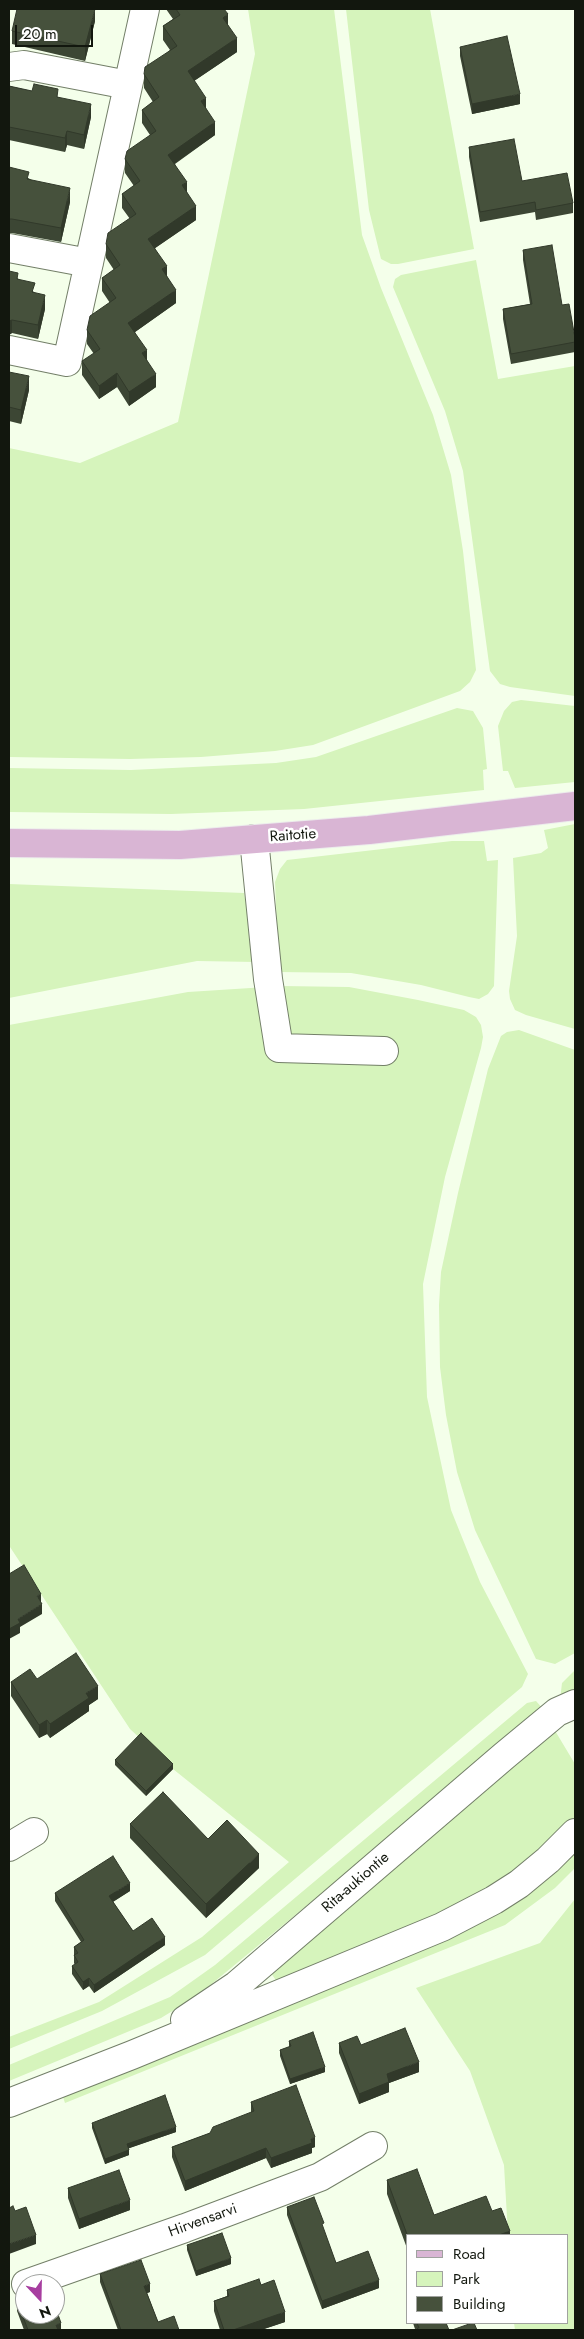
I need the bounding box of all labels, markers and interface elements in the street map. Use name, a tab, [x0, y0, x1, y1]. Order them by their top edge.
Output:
scale bar	[18, 15, 95, 47]
text: 20 m	[23, 23, 57, 45]
street label: Raitotie	[269, 825, 317, 847]
street label: Rita-aukiontie	[319, 1849, 393, 1917]
street label: Hirvensarvi	[166, 2200, 240, 2242]
legend	[406, 2234, 569, 2324]
text: Road	[453, 2243, 485, 2265]
text: Park	[453, 2268, 480, 2290]
north arrow	[15, 2274, 65, 2324]
text: Building	[453, 2293, 505, 2315]
text: N	[36, 2301, 54, 2323]

